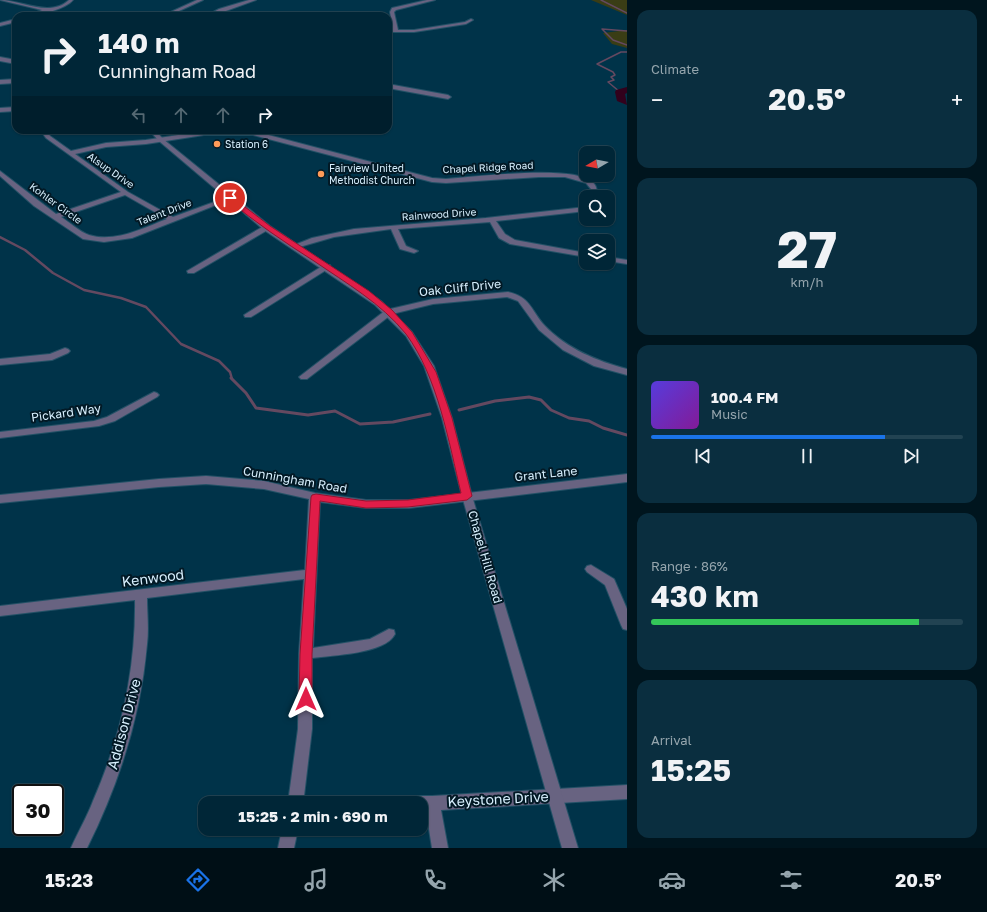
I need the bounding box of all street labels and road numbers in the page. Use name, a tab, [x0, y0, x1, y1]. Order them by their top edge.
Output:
street label: Alsup Drive	[85, 149, 137, 191]
street label: Chapel Ridge Road	[442, 159, 534, 175]
street label: Kohler Circle	[27, 180, 85, 226]
street label: Talent Drive	[135, 196, 193, 228]
street label: Rainwood Drive	[401, 205, 477, 223]
street label: Oak Cliff Drive	[418, 276, 502, 299]
street label: Pickard Way	[30, 400, 102, 425]
street label: Cunningham Road	[242, 463, 348, 496]
street label: Grant Lane	[514, 463, 578, 484]
street label: Chapel Hill Road	[465, 509, 506, 605]
street label: Kenwood	[121, 565, 185, 590]
street label: Addison Drive	[103, 677, 144, 771]
street label: Keystone Drive	[447, 787, 549, 810]

